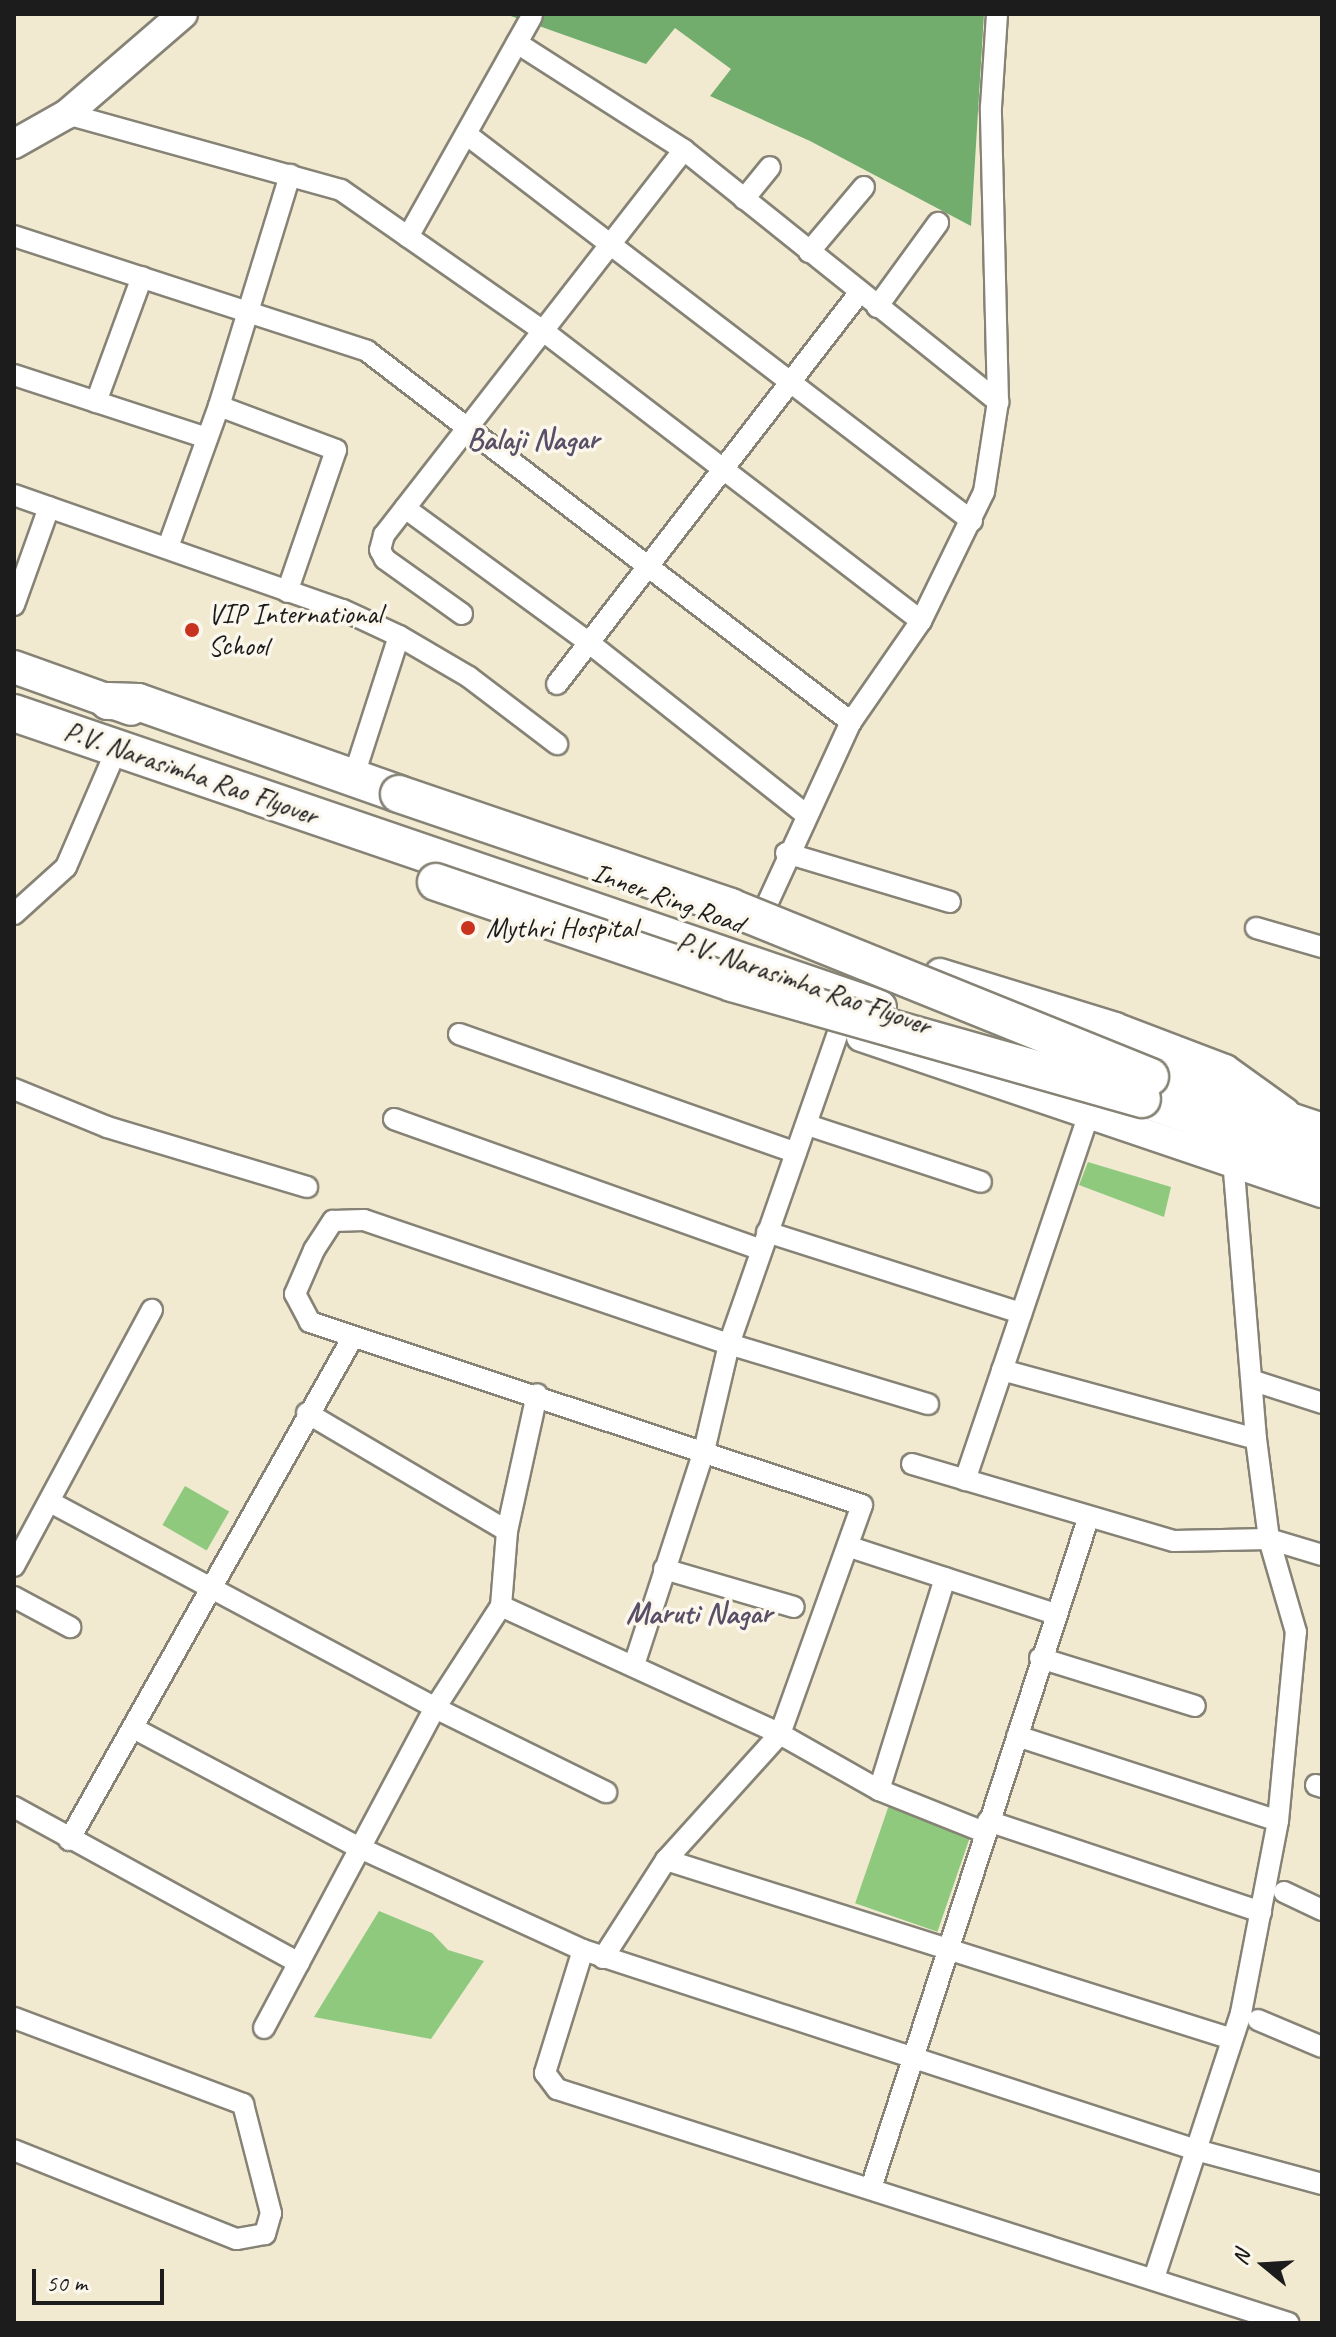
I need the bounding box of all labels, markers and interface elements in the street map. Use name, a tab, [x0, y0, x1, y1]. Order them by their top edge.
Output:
district label: Balaji Nagar	[467, 421, 599, 457]
place label: VIP International School	[208, 597, 382, 663]
marker: VIP International School	[183, 621, 201, 639]
street label: P.V. Narasimha Rao Flyover	[59, 714, 323, 832]
street label: Inner Ring Road	[588, 855, 748, 941]
place label: Mythri Hospital	[486, 911, 636, 945]
marker: Mythri Hospital	[457, 917, 479, 939]
street label: P.V. Narasimha Rao Flyover	[672, 924, 936, 1042]
district label: Maruti Nagar	[626, 1595, 772, 1631]
north arrow	[1224, 2225, 1304, 2305]
text: N	[1226, 2247, 1257, 2268]
scale bar	[36, 2253, 168, 2303]
text: 50 m	[46, 2268, 87, 2298]

